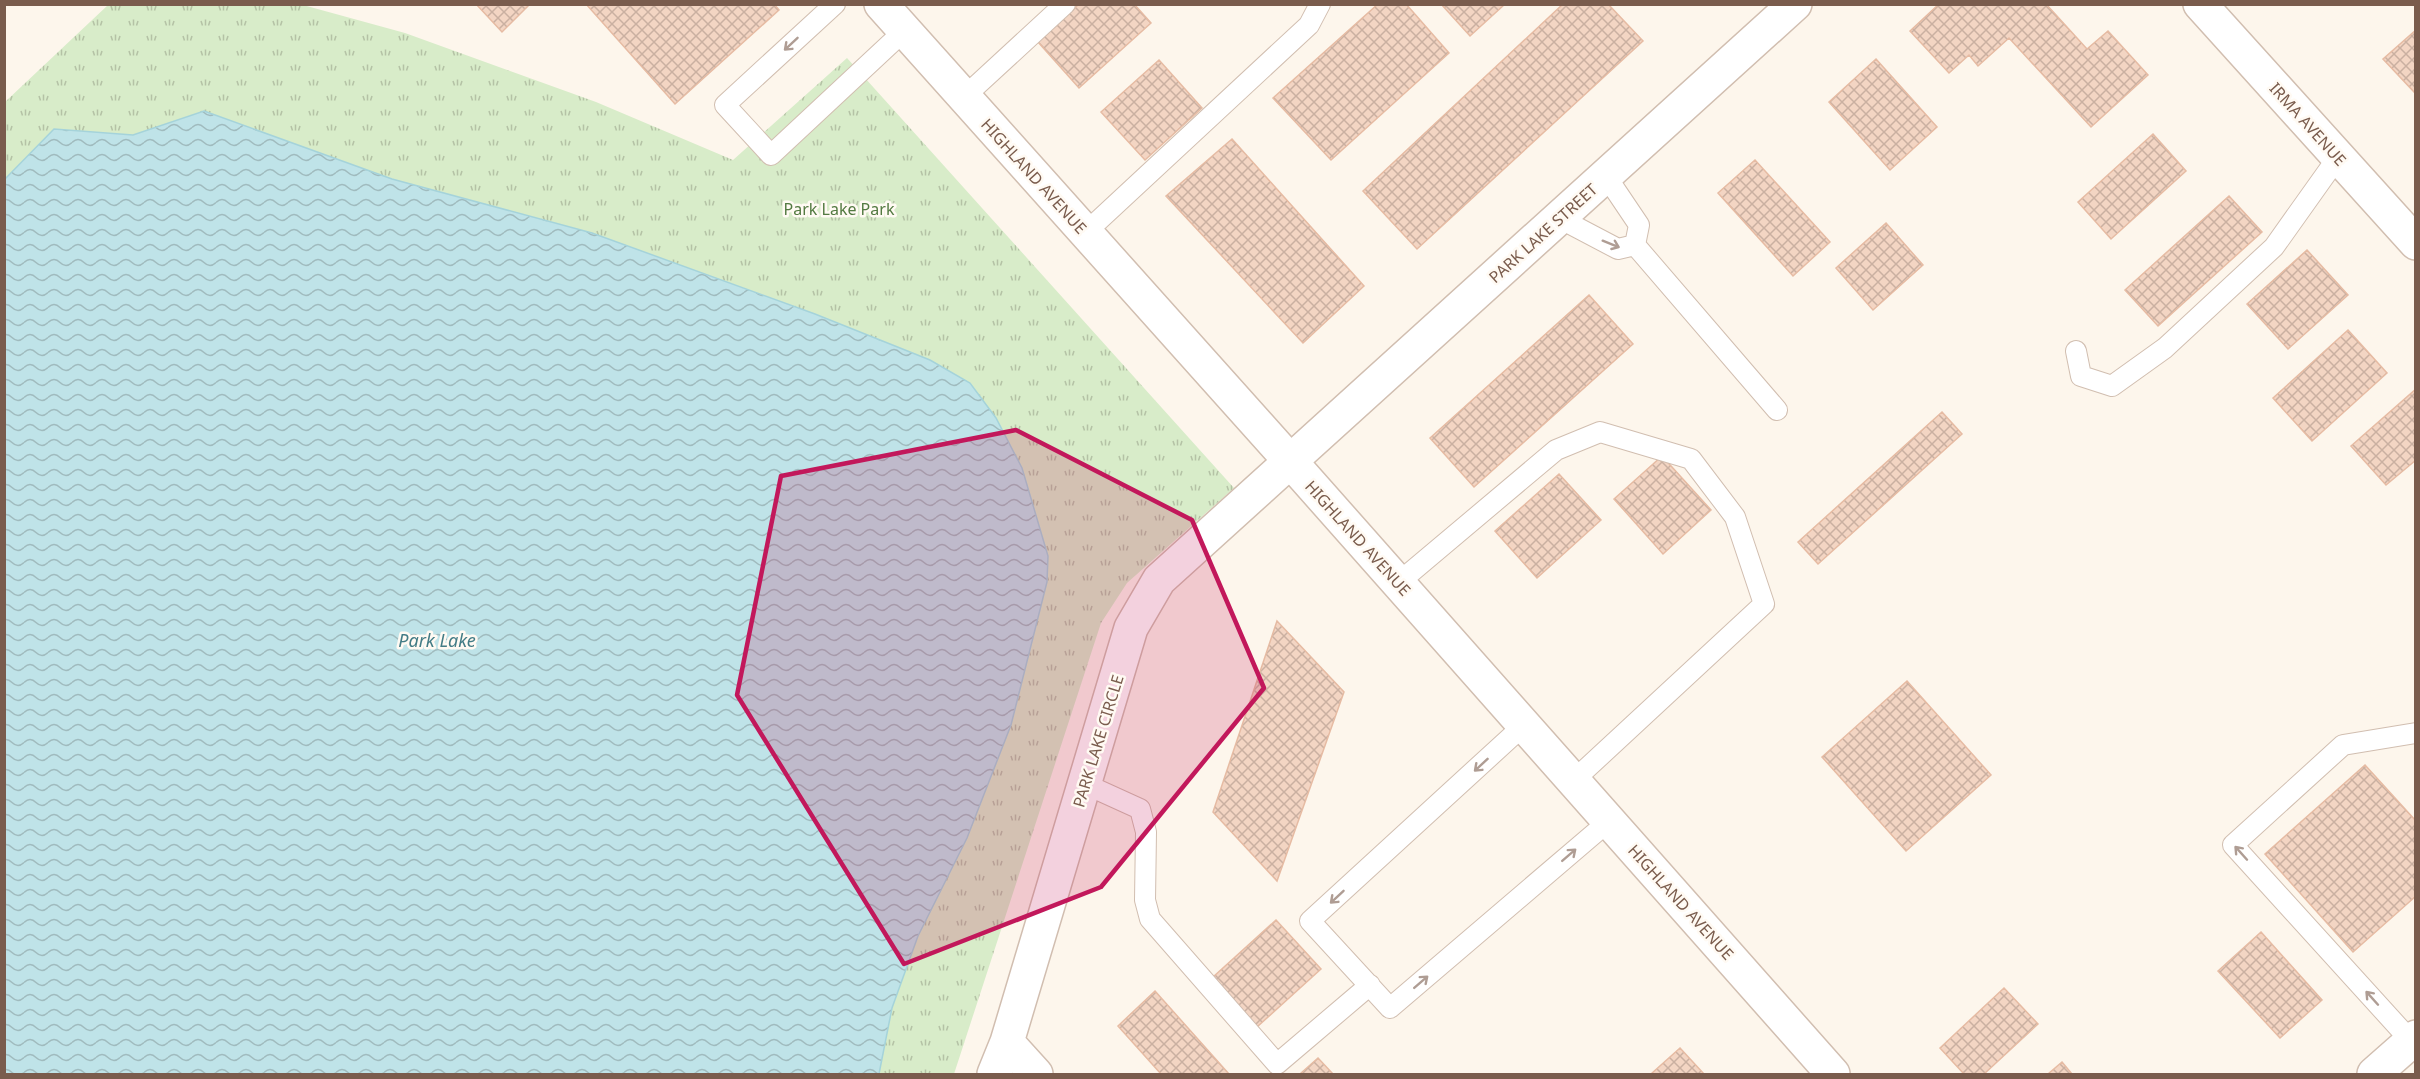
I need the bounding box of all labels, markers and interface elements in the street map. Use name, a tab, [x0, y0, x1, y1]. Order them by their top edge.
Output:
one-way arrow	[784, 37, 799, 51]
street label: IRMA AVENUE	[2265, 78, 2351, 170]
street label: HIGHLAND AVENUE	[976, 114, 1092, 238]
street label: PARK LAKE STREET	[1484, 178, 1602, 288]
park label: Park Lake Park	[784, 198, 895, 220]
one-way arrow	[1602, 239, 1620, 250]
street label: HIGHLAND AVENUE	[1300, 476, 1416, 600]
water label: Park Lake	[398, 628, 476, 652]
street label: PARK LAKE CIRCLE	[1067, 672, 1129, 810]
one-way arrow	[1474, 758, 1489, 772]
street label: HIGHLAND AVENUE	[1623, 840, 1739, 964]
one-way arrow	[2234, 846, 2248, 861]
one-way arrow	[1561, 849, 1577, 862]
one-way arrow	[1330, 890, 1345, 904]
one-way arrow	[1413, 975, 1428, 989]
one-way arrow	[2365, 991, 2379, 1006]

